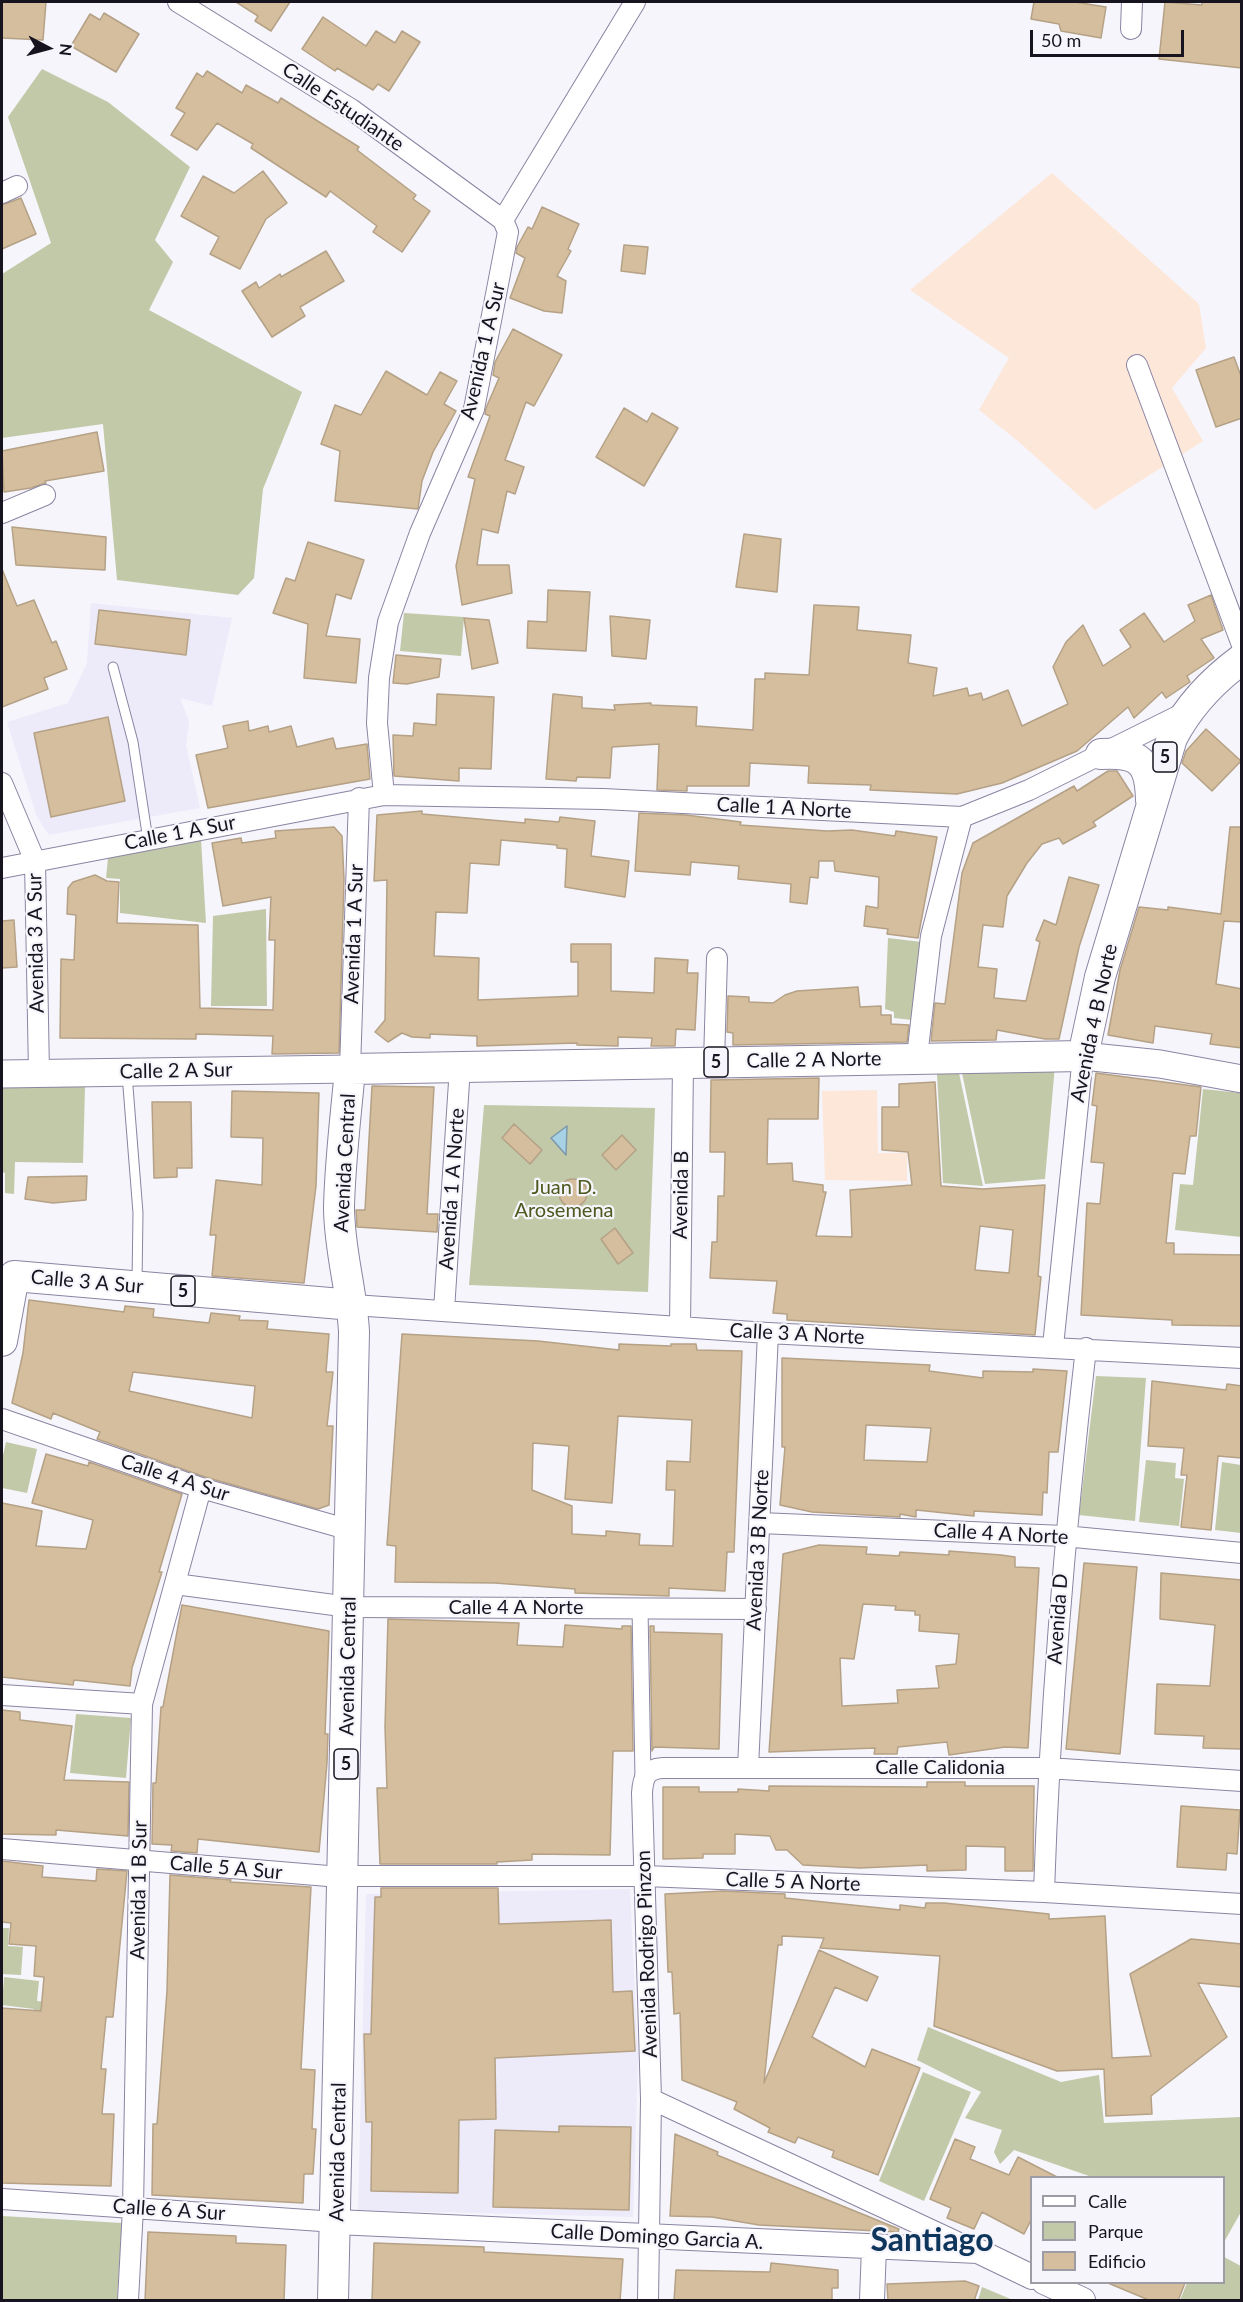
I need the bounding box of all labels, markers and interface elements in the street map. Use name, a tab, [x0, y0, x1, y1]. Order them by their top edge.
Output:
north arrow	[18, 18, 78, 78]
scale bar	[1033, 18, 1188, 56]
text: 50 m	[1041, 29, 1081, 51]
text: N	[56, 43, 76, 57]
street label: Calle Estudiante	[278, 58, 408, 156]
street label: Avenida 1 A Sur	[456, 280, 510, 422]
road number: 5	[1153, 742, 1177, 772]
street label: Calle 1 A Norte	[716, 792, 852, 824]
street label: Calle 1 A Sur	[122, 810, 238, 856]
street label: Avenida 1 A Sur	[340, 864, 368, 1004]
street label: Avenida 3 A Sur	[23, 873, 49, 1013]
street label: Avenida 4 B Norte	[1065, 941, 1123, 1105]
road number: 5	[704, 1047, 728, 1077]
street label: Calle 2 A Norte	[746, 1047, 882, 1073]
street label: Calle 2 A Sur	[119, 1058, 233, 1084]
street label: Avenida Central	[329, 1093, 361, 1233]
street label: Avenida 1 A Norte	[434, 1107, 470, 1271]
street label: Avenida B	[668, 1151, 694, 1239]
park label: Juan D. Arosemena	[514, 1176, 614, 1223]
street label: Calle 3 A Sur	[30, 1265, 144, 1299]
road number: 5	[171, 1276, 195, 1306]
street label: Calle 3 A Norte	[729, 1318, 865, 1350]
street label: Calle 4 A Sur	[118, 1449, 232, 1507]
street label: Avenida 3 B Norte	[742, 1469, 774, 1631]
street label: Calle 4 A Norte	[933, 1518, 1069, 1550]
street label: Avenida D	[1043, 1573, 1073, 1665]
street label: Avenida Central	[335, 1596, 361, 1736]
street label: Calle 4 A Norte	[448, 1596, 584, 1620]
road number: 5	[334, 1749, 358, 1779]
street label: Calle Calidonia	[875, 1756, 1005, 1780]
street label: Avenida 1 B Sur	[126, 1820, 152, 1960]
street label: Avenida Rodrigo Pinzon	[631, 1850, 663, 2058]
street label: Calle 5 A Sur	[169, 1851, 283, 1885]
street label: Calle 5 A Norte	[725, 1868, 861, 1896]
street label: Avenida Central	[325, 2082, 351, 2222]
legend	[1030, 2176, 1225, 2284]
text: Calle	[1088, 2190, 1127, 2212]
street label: Calle 6 A Sur	[112, 2194, 226, 2226]
street label: Calle Domingo Garcia A.	[550, 2219, 764, 2255]
text: Parque	[1088, 2220, 1143, 2242]
district label: Santiago	[870, 2222, 994, 2260]
text: Edificio	[1088, 2250, 1146, 2272]

